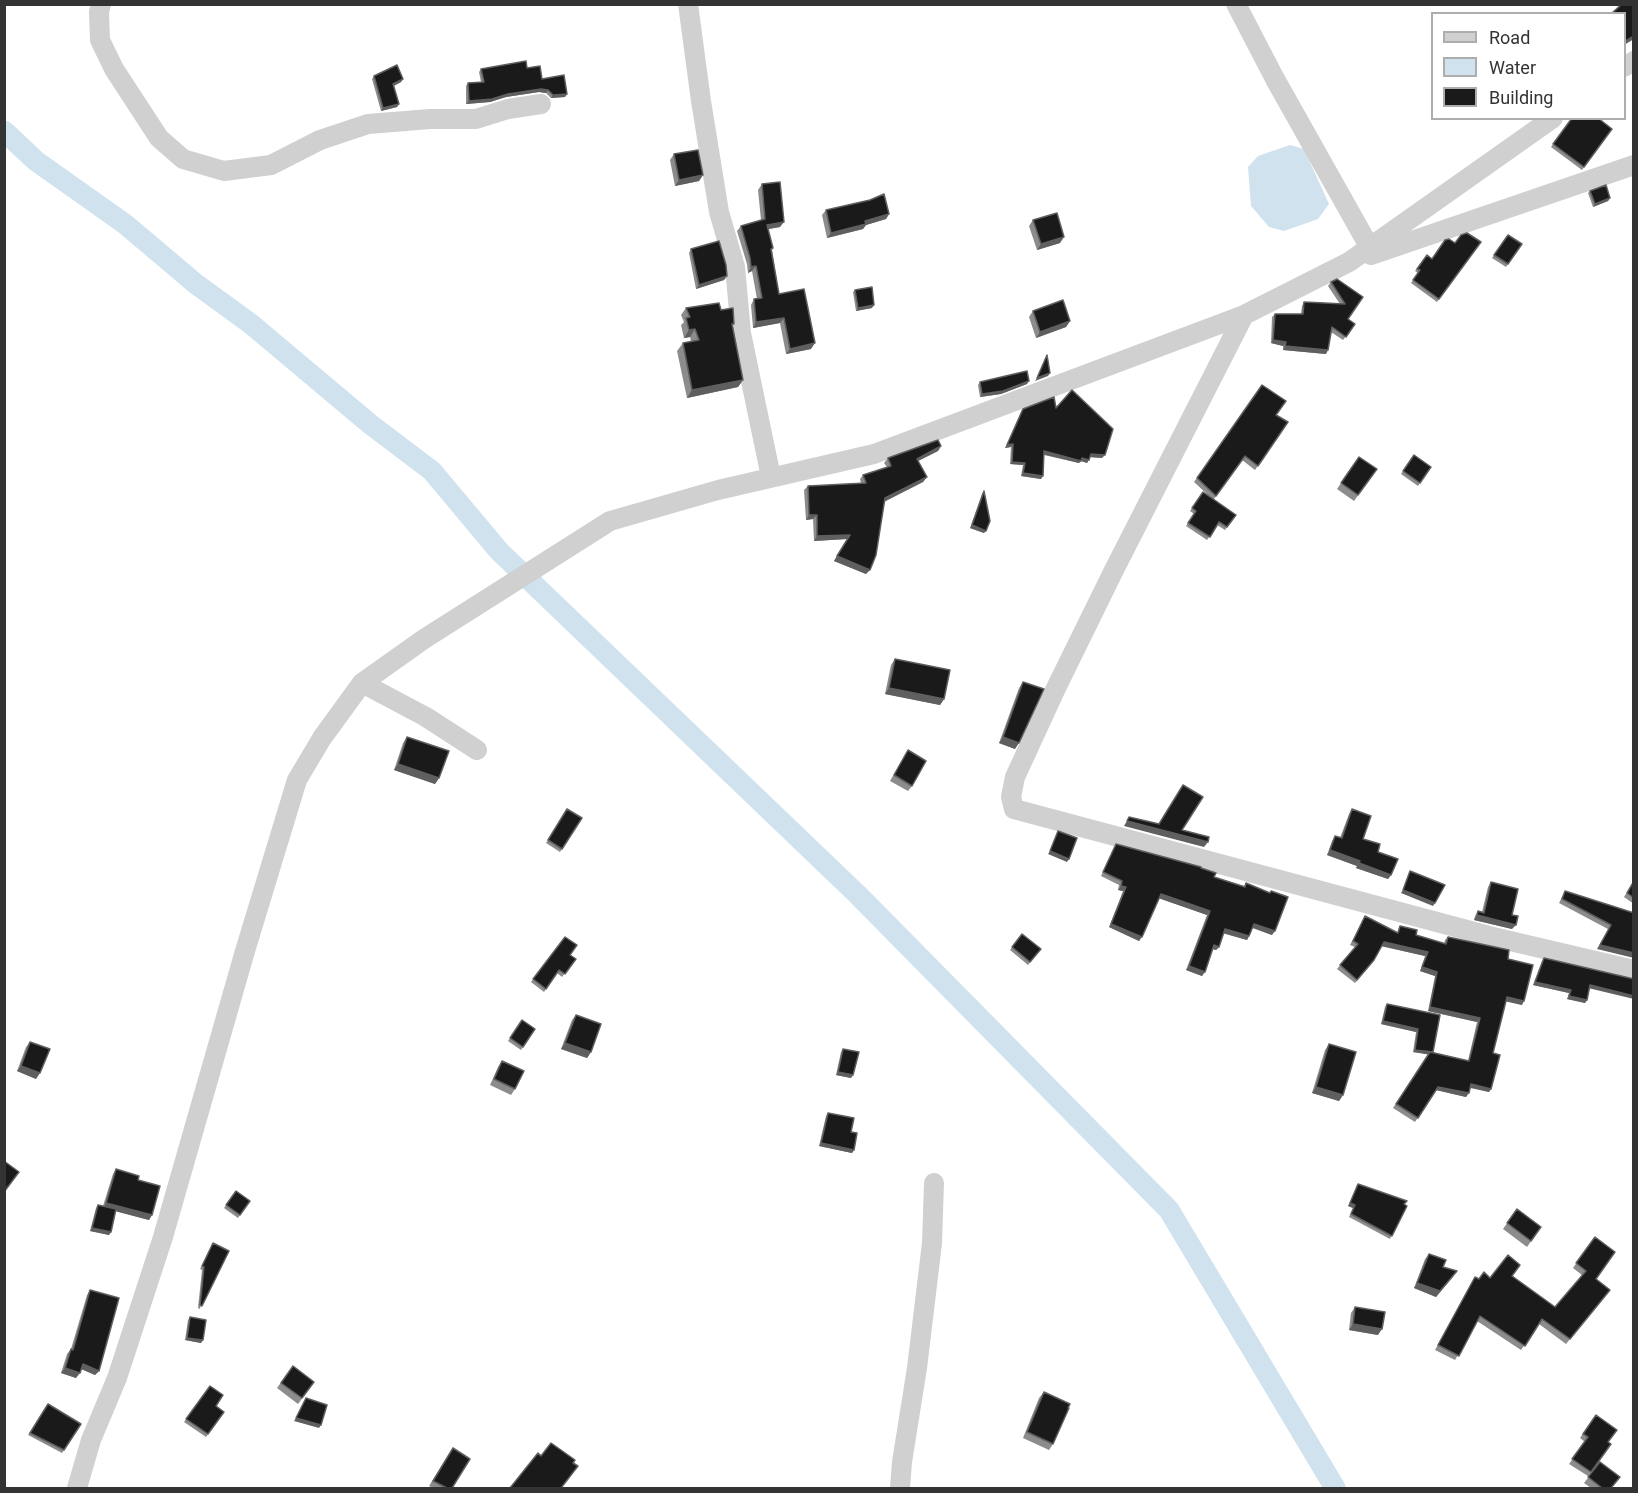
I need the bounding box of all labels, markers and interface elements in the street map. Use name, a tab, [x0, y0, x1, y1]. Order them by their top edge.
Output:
legend	[1431, 12, 1626, 120]
text: Road	[1489, 27, 1530, 48]
text: Water	[1489, 57, 1536, 78]
text: Building	[1489, 87, 1553, 108]

